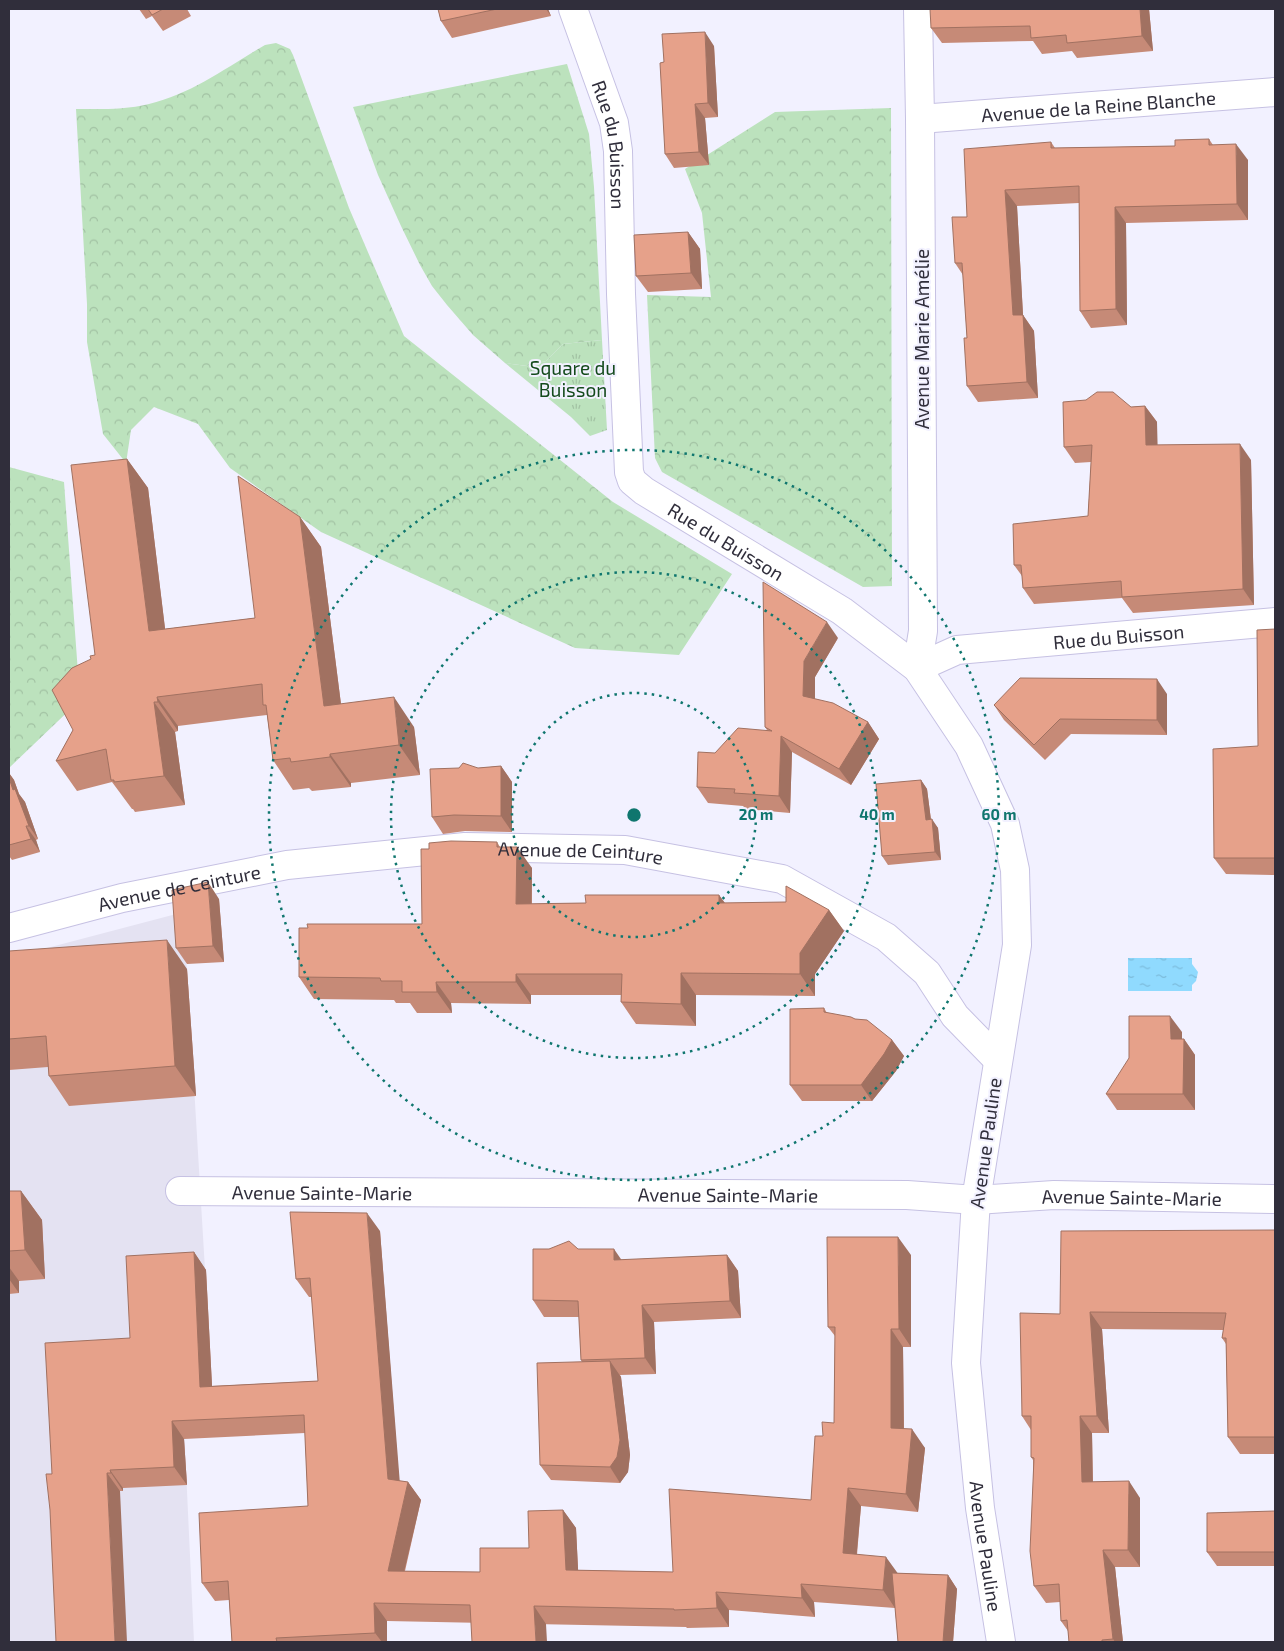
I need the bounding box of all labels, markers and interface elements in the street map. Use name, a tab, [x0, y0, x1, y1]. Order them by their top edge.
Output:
street label: Rue du Buisson	[588, 77, 631, 210]
street label: Avenue de la Reine Blanche	[980, 85, 1217, 126]
street label: Avenue Marie Amélie	[910, 249, 933, 429]
park label: Square du Buisson	[530, 356, 616, 401]
street label: Rue du Buisson	[664, 497, 789, 585]
street label: Rue du Buisson	[1052, 619, 1185, 653]
text: 20 m	[739, 805, 773, 823]
text: 40 m	[859, 805, 895, 823]
text: 60 m	[982, 805, 1016, 823]
centre of rings	[625, 806, 643, 824]
street label: Avenue de Ceinture	[498, 836, 665, 868]
street label: Avenue de Ceinture	[95, 859, 263, 915]
street label: Avenue Pauline	[964, 1076, 1006, 1210]
street label: Avenue Sainte-Marie	[232, 1180, 412, 1204]
street label: Avenue Sainte-Marie	[638, 1182, 818, 1206]
street label: Avenue Sainte-Marie	[1041, 1183, 1222, 1210]
street label: Avenue Pauline	[966, 1480, 1008, 1613]

